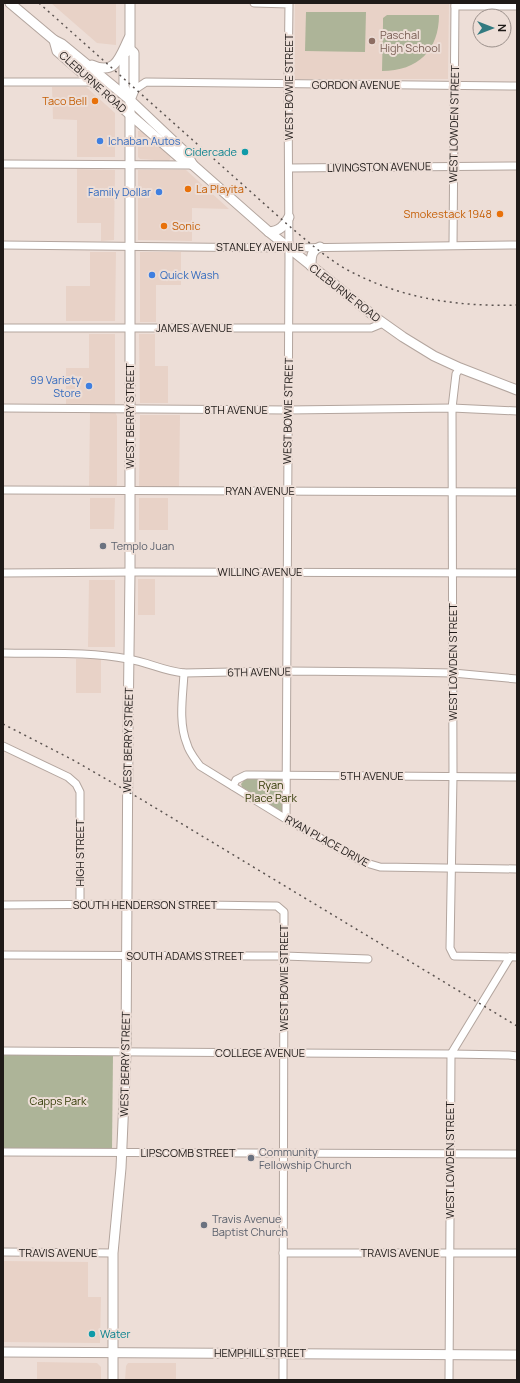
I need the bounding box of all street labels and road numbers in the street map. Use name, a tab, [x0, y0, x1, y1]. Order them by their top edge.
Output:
street label: WEST BOWIE STREET	[281, 33, 296, 140]
street label: CLEBURNE ROAD	[56, 47, 130, 116]
street label: WEST LOWDEN STREET	[445, 65, 462, 183]
street label: GORDON AVENUE	[312, 77, 400, 92]
street label: LIVINGSTON AVENUE	[327, 158, 431, 175]
street label: STANLEY AVENUE	[216, 239, 304, 254]
street label: CLEBURNE ROAD	[307, 260, 384, 325]
street label: JAMES AVENUE	[156, 320, 232, 335]
street label: WEST BOWIE STREET	[279, 357, 296, 464]
street label: WEST BERRY STREET	[122, 363, 137, 469]
street label: 8TH AVENUE	[204, 402, 268, 417]
street label: RYAN AVENUE	[225, 483, 295, 498]
street label: WILLING AVENUE	[218, 564, 302, 579]
street label: WEST LOWDEN STREET	[445, 603, 460, 721]
street label: 6TH AVENUE	[227, 663, 291, 680]
street label: WEST BERRY STREET	[119, 687, 136, 793]
street label: 5TH AVENUE	[340, 768, 404, 783]
street label: RYAN PLACE DRIVE	[282, 811, 372, 870]
street label: HIGH STREET	[72, 819, 87, 886]
street label: SOUTH HENDERSON STREET	[73, 897, 218, 912]
street label: WEST BOWIE STREET	[276, 924, 291, 1031]
street label: SOUTH ADAMS STREET	[126, 948, 244, 963]
street label: WEST BERRY STREET	[116, 1011, 133, 1117]
street label: COLLEGE AVENUE	[215, 1045, 305, 1060]
street label: WEST LOWDEN STREET	[442, 1101, 457, 1219]
street label: LIPSCOMB STREET	[140, 1145, 236, 1160]
street label: TRAVIS AVENUE	[19, 1245, 97, 1260]
street label: TRAVIS AVENUE	[361, 1245, 439, 1260]
street label: HEMPHILL STREET	[214, 1345, 306, 1360]

